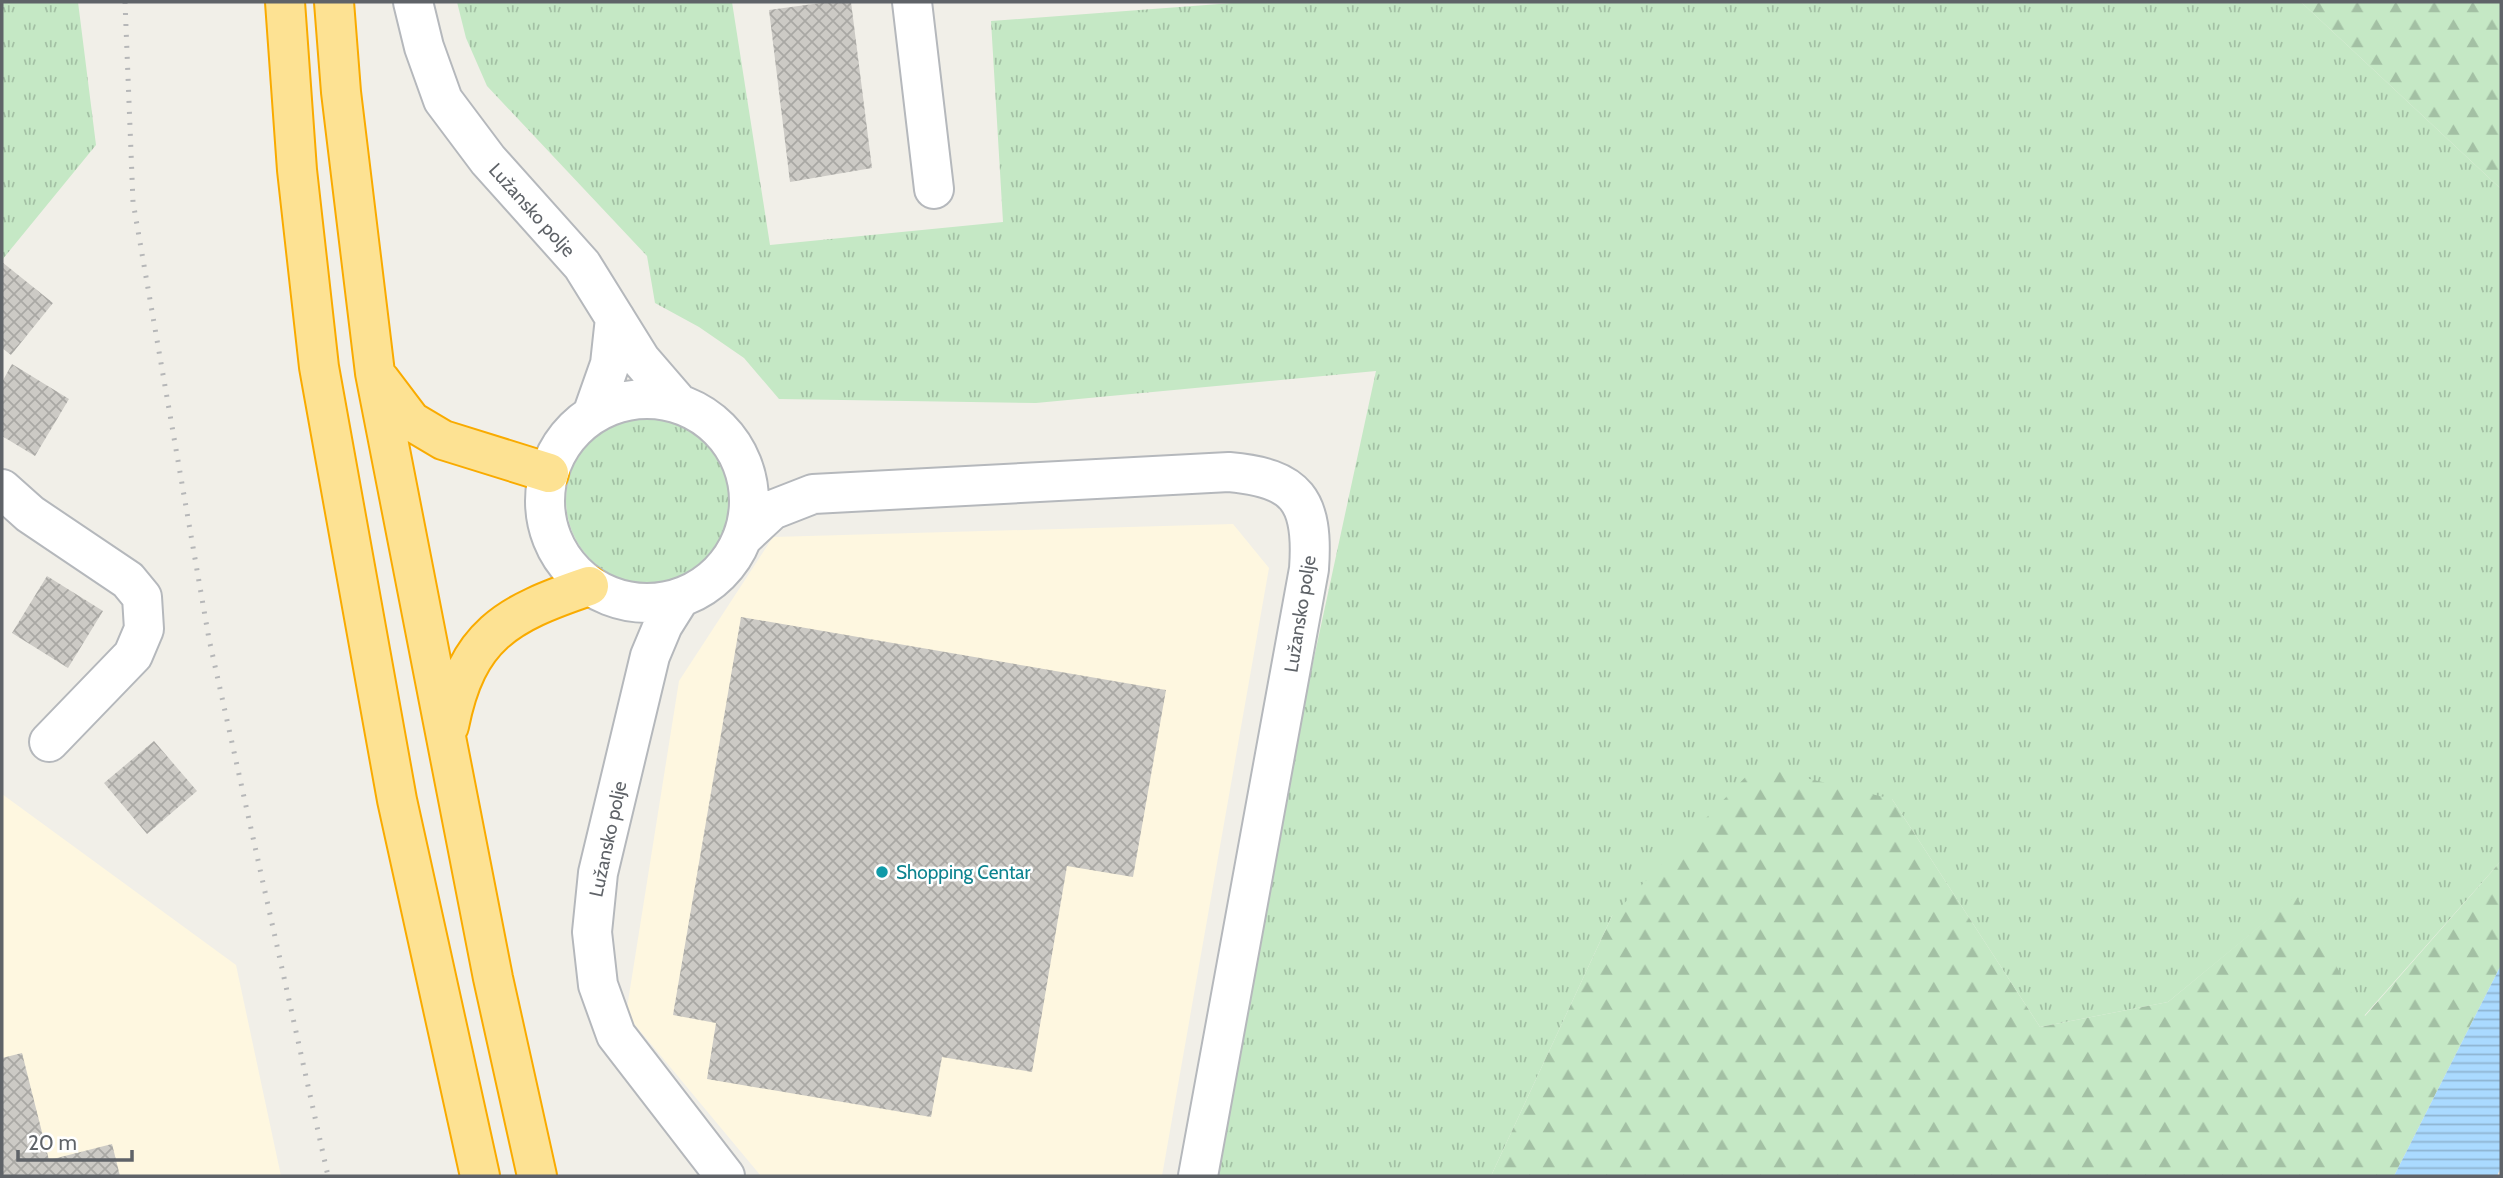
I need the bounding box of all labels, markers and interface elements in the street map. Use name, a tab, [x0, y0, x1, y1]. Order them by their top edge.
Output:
street label: Lužansko polje	[484, 158, 580, 262]
street label: Lužansko polje	[1279, 554, 1321, 674]
street label: Lužansko polje	[584, 779, 632, 899]
place label: Shopping Centar	[896, 861, 1030, 884]
marker: Shopping Centar	[874, 864, 890, 880]
scale bar	[18, 1118, 131, 1162]
text: 20 m	[28, 1130, 77, 1155]

